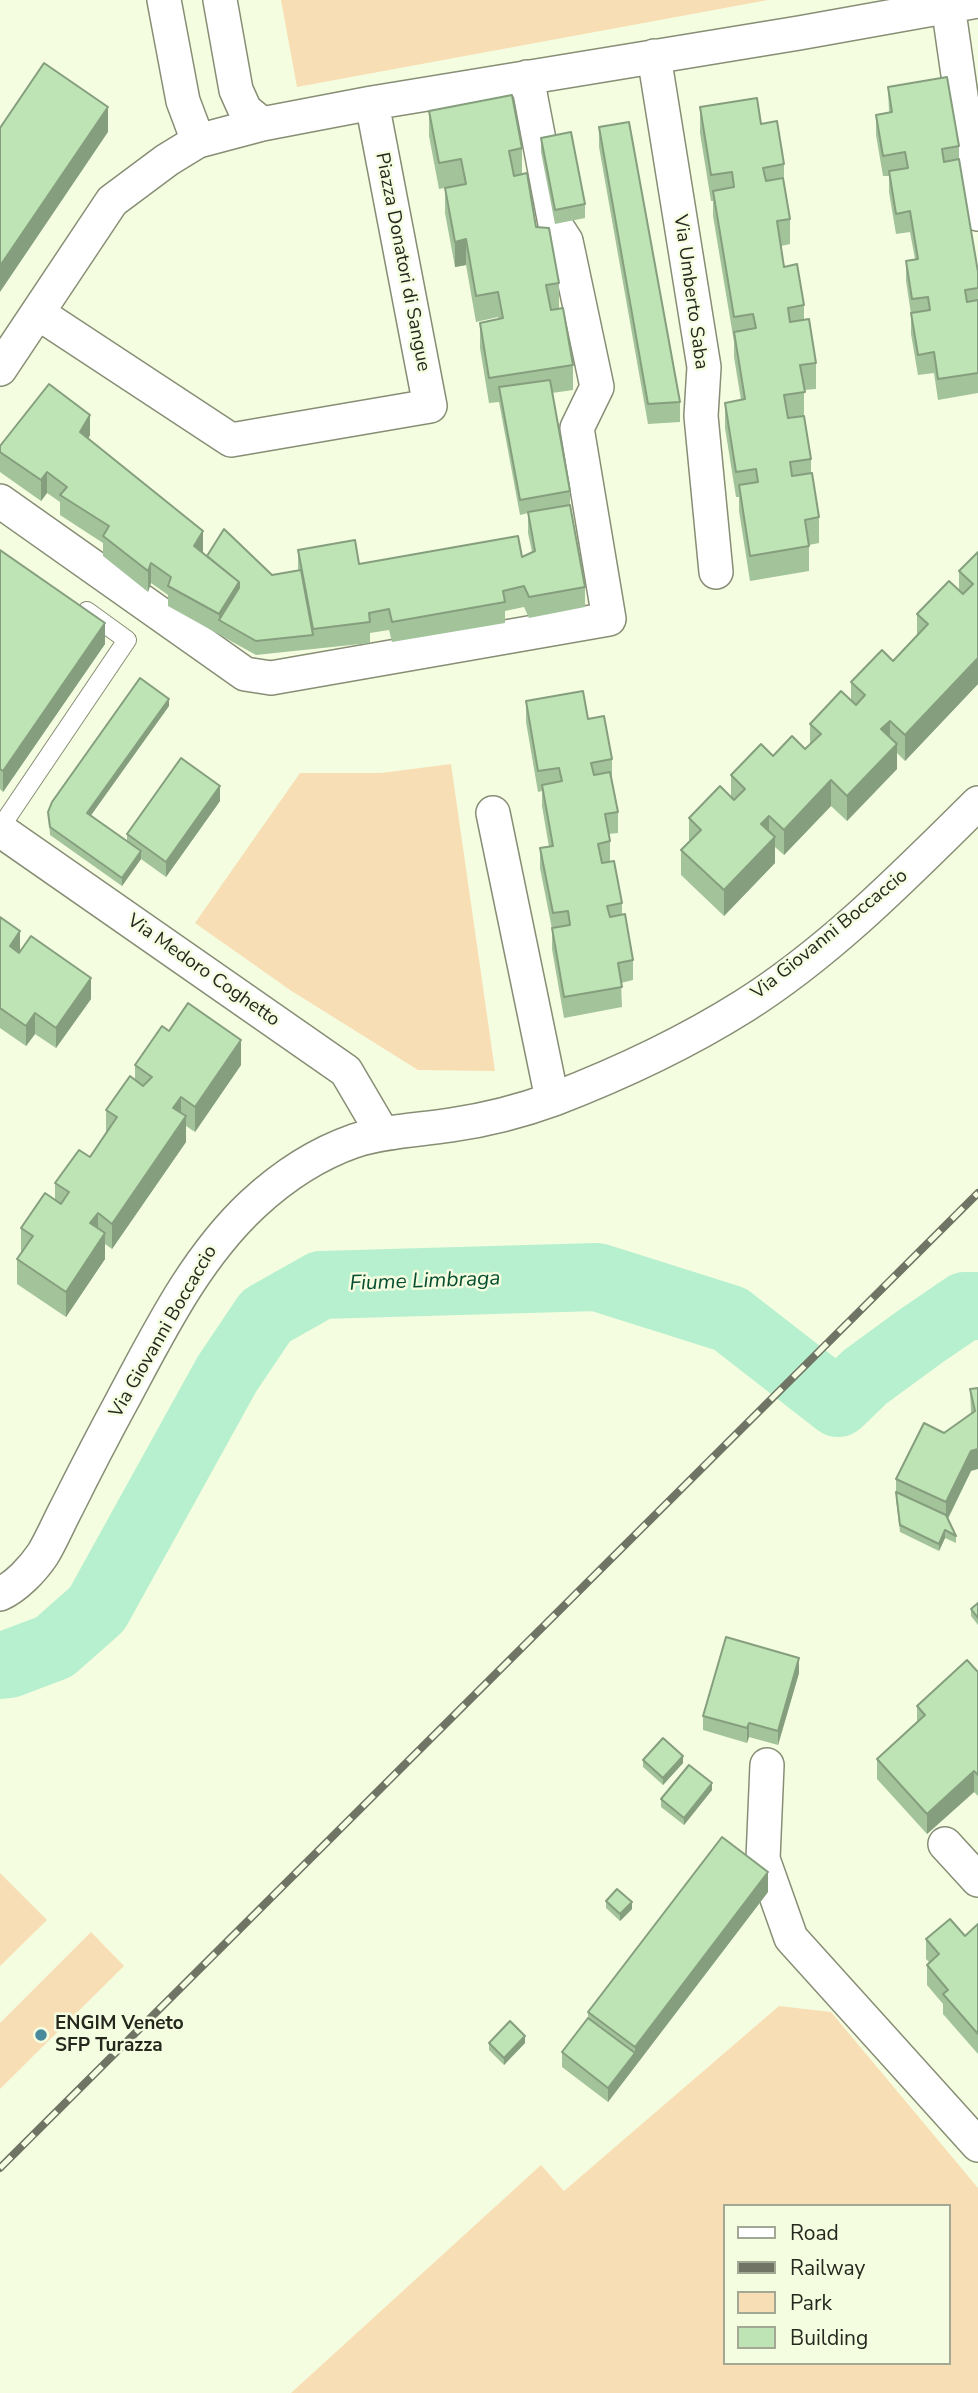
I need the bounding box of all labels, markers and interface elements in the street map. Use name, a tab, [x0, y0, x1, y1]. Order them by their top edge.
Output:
street label: Piazza Donatori di Sangue	[370, 151, 434, 373]
street label: Via Umberto Saba	[668, 213, 712, 371]
street label: Via Giovanni Boccaccio	[747, 865, 913, 1005]
street label: Via Medoro Coghetto	[122, 910, 284, 1032]
street label: Via Giovanni Boccaccio	[105, 1242, 223, 1422]
water label: Fiume Limbraga	[349, 1267, 501, 1297]
place label: ENGIM Veneto SFP Turazza	[55, 2013, 184, 2057]
marker: ENGIM Veneto SFP Turazza	[33, 2027, 49, 2043]
legend	[722, 2204, 950, 2365]
text: Road	[790, 2219, 839, 2247]
text: Railway	[790, 2254, 865, 2282]
text: Park	[790, 2289, 832, 2317]
text: Building	[790, 2324, 868, 2352]

